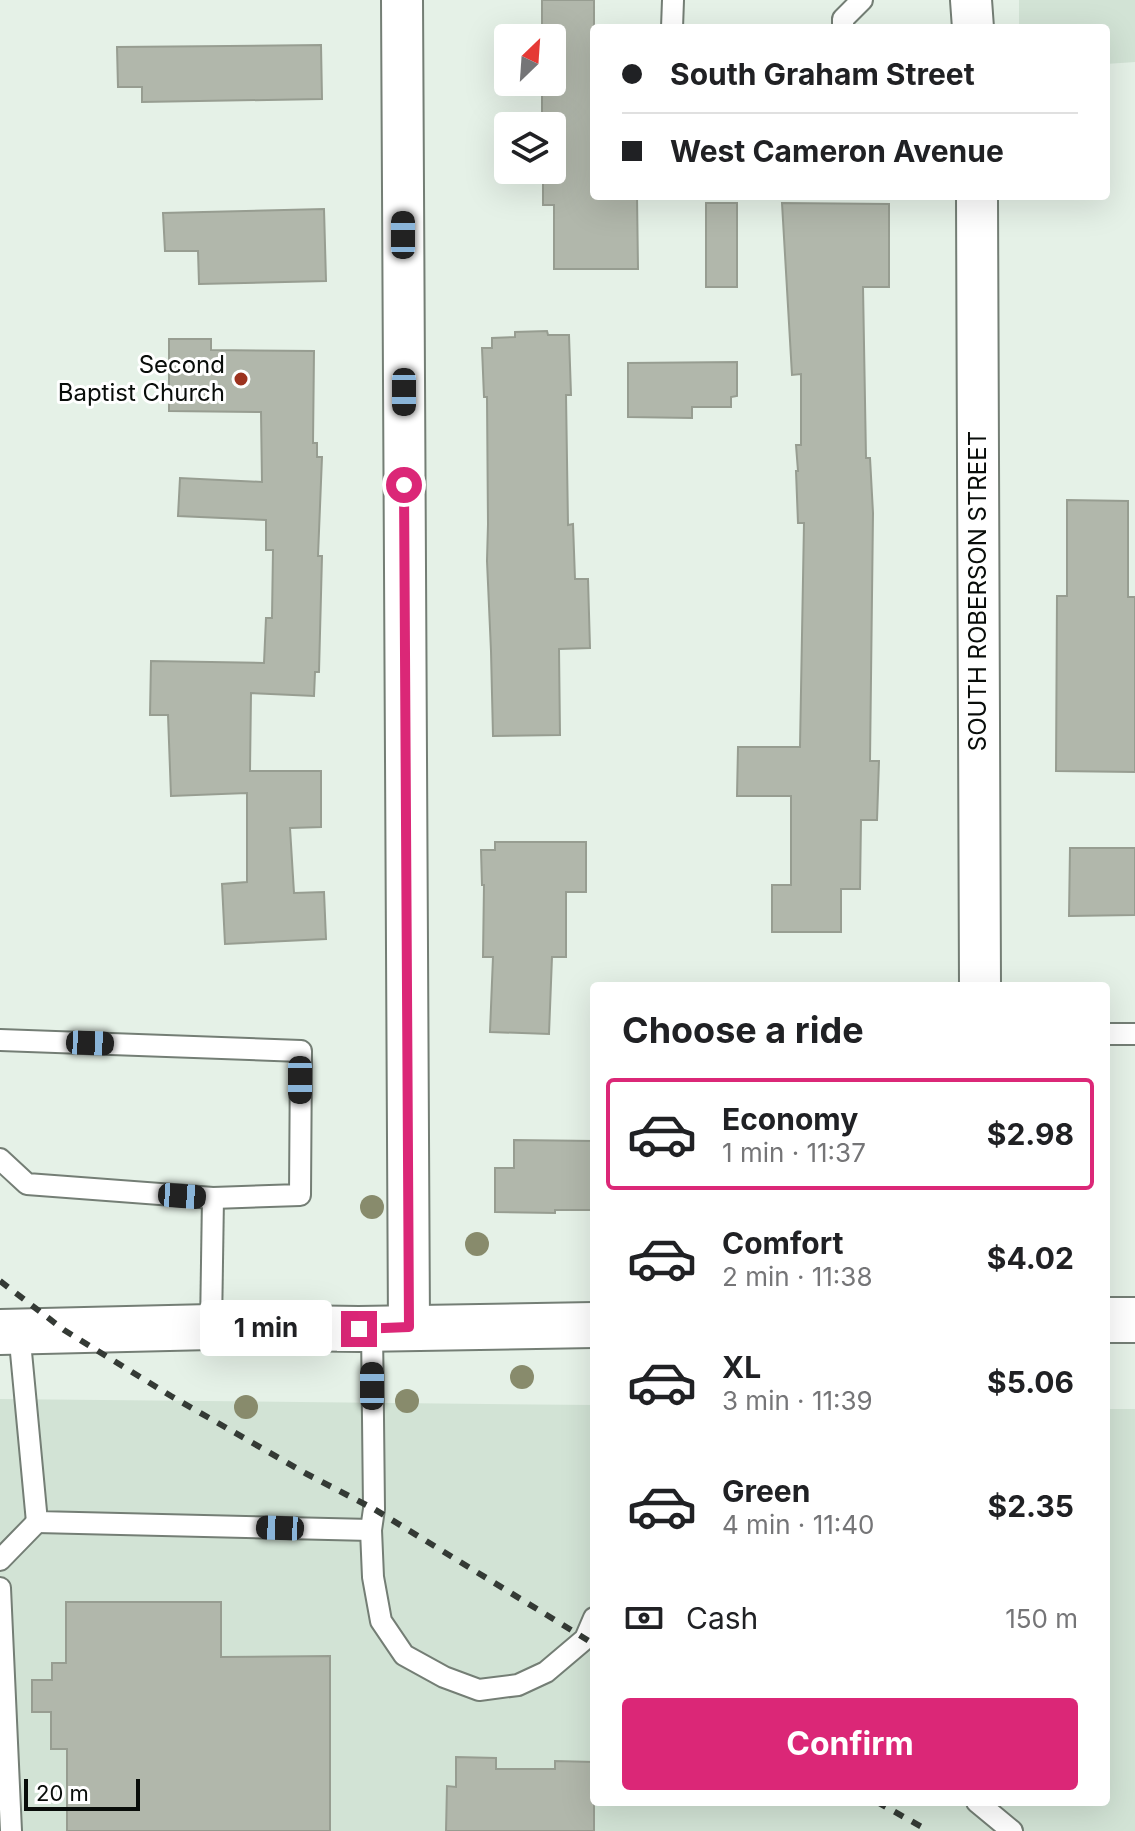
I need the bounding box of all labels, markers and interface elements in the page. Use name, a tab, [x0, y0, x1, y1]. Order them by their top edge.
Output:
north arrow	[494, 24, 566, 96]
map controls	[494, 24, 566, 184]
text: South Graham Street	[670, 56, 975, 92]
button: layers	[494, 112, 566, 184]
text: West Cameron Avenue	[670, 133, 1004, 169]
car	[391, 211, 415, 259]
place label: Second Baptist Church	[58, 350, 225, 407]
car	[392, 368, 416, 416]
marker: Second Baptist Church	[232, 370, 250, 388]
street label: SOUTH ROBERSON STREET	[963, 431, 992, 751]
route start	[386, 467, 422, 503]
text: Choose a ride	[622, 1008, 864, 1052]
car	[66, 1030, 114, 1056]
car	[288, 1056, 312, 1104]
icon: car	[626, 1098, 698, 1170]
text: Economy	[722, 1101, 858, 1137]
text: $2.98	[987, 1116, 1074, 1152]
text: 1 min · 11:37	[722, 1137, 866, 1168]
car	[157, 1182, 207, 1210]
icon: car	[626, 1222, 698, 1294]
text: Comfort	[722, 1225, 843, 1261]
text: $4.02	[987, 1240, 1074, 1276]
text: 2 min · 11:38	[722, 1261, 873, 1292]
callout: 1 min	[199, 1301, 331, 1357]
route end	[341, 1311, 377, 1347]
text: 1 min	[234, 1312, 298, 1343]
icon: car	[626, 1346, 698, 1418]
text: XL	[722, 1349, 761, 1385]
car	[360, 1362, 384, 1410]
text: $5.06	[987, 1364, 1074, 1400]
text: 3 min · 11:39	[722, 1385, 873, 1416]
icon: car	[626, 1470, 698, 1542]
text: Green	[722, 1473, 810, 1509]
text: $2.35	[988, 1488, 1074, 1524]
text: 4 min · 11:40	[722, 1509, 875, 1540]
car	[256, 1515, 304, 1541]
icon: cash	[622, 1596, 666, 1640]
text: Cash	[686, 1600, 758, 1636]
text: 150 m	[1005, 1603, 1078, 1634]
button: Confirm	[622, 1698, 1078, 1790]
scale bar	[24, 1775, 140, 1811]
text: 20 m	[36, 1780, 89, 1806]

